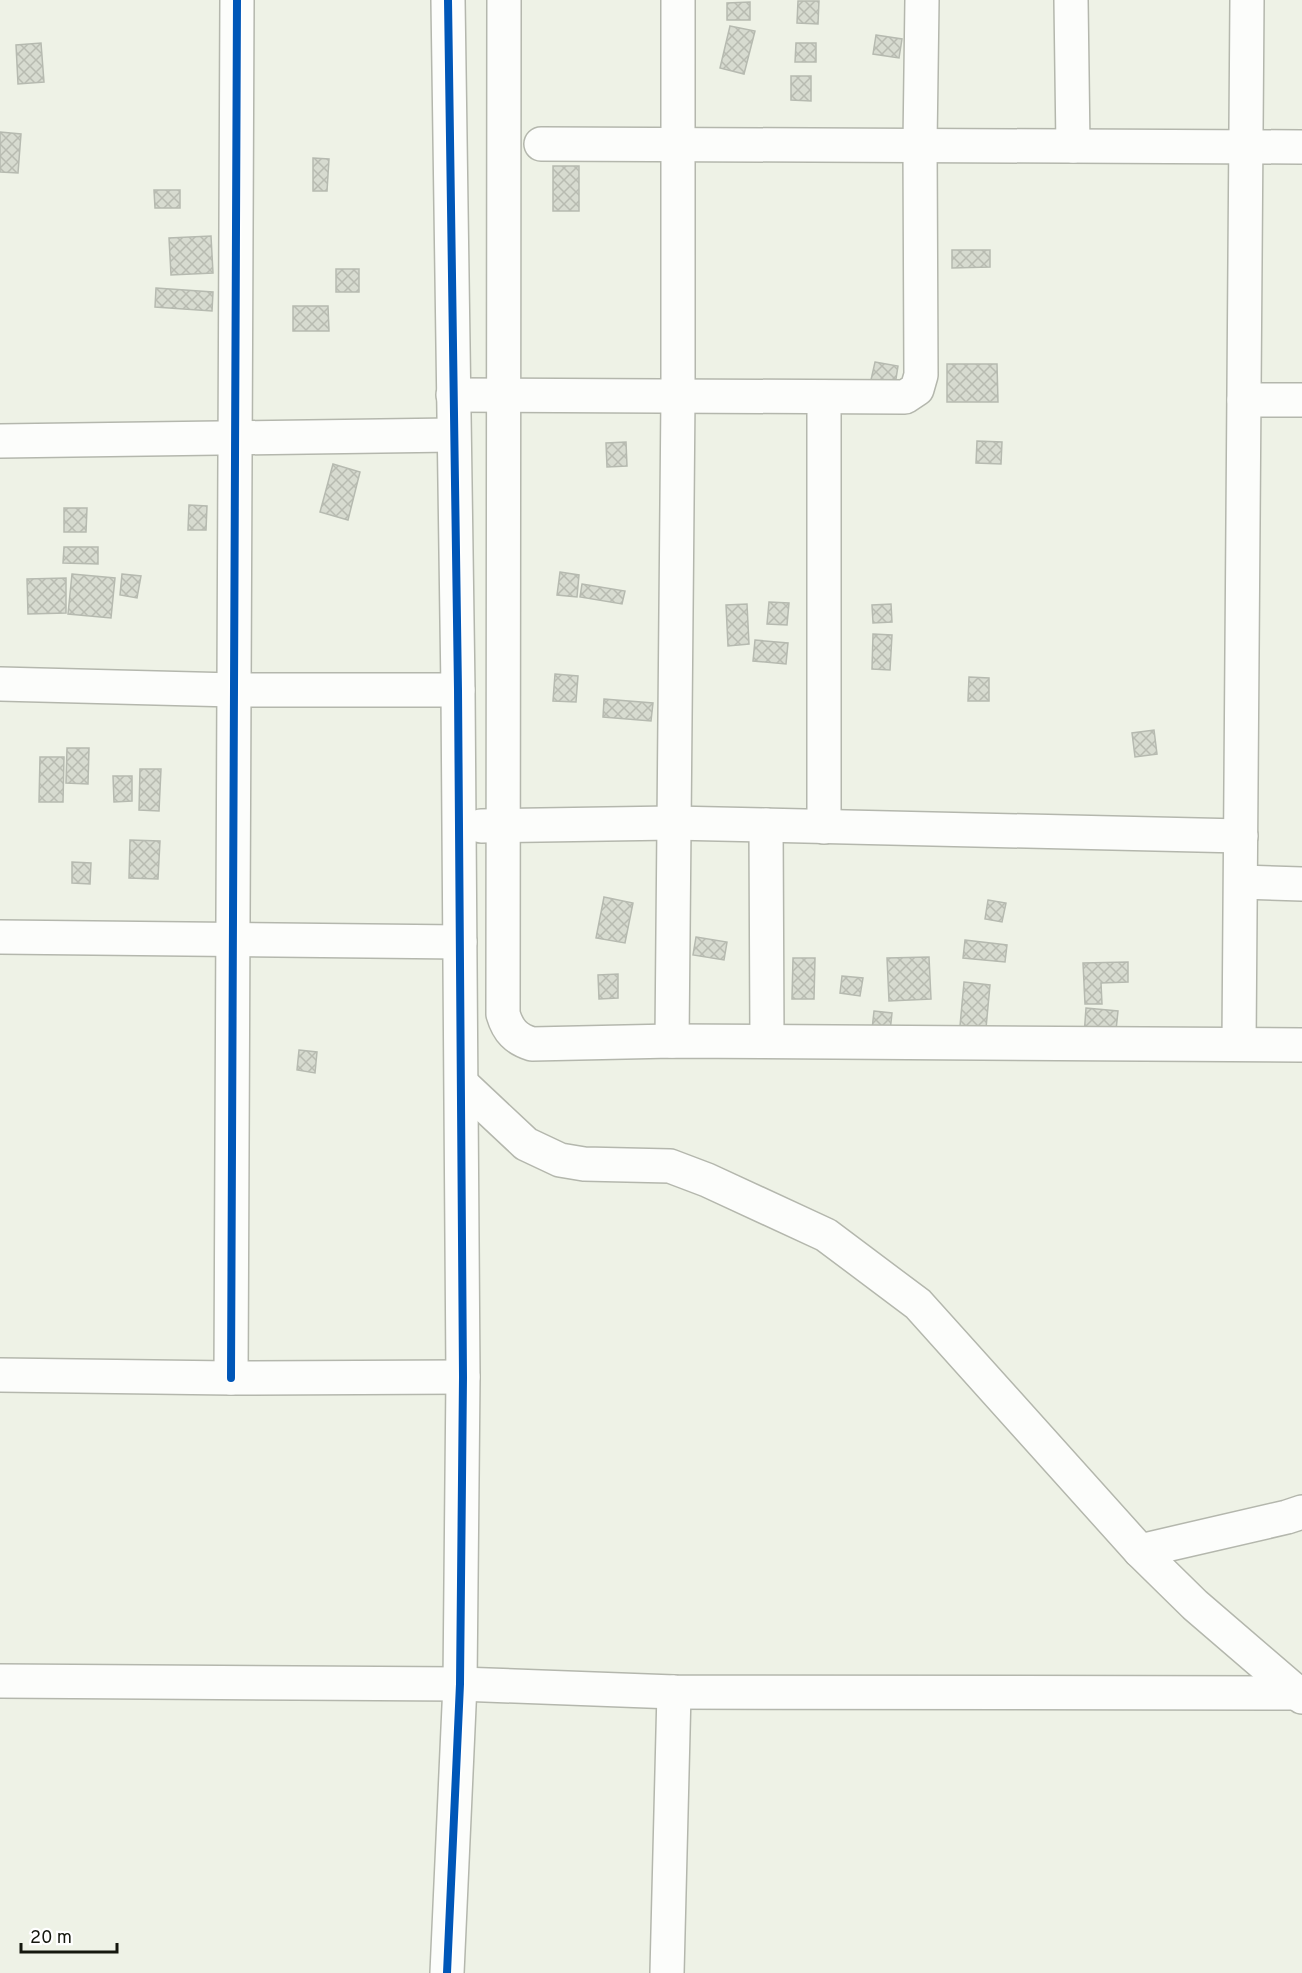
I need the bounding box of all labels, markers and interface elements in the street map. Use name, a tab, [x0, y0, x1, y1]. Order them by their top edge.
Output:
scale bar	[21, 1916, 117, 1954]
text: 20 m	[30, 1927, 72, 1950]

